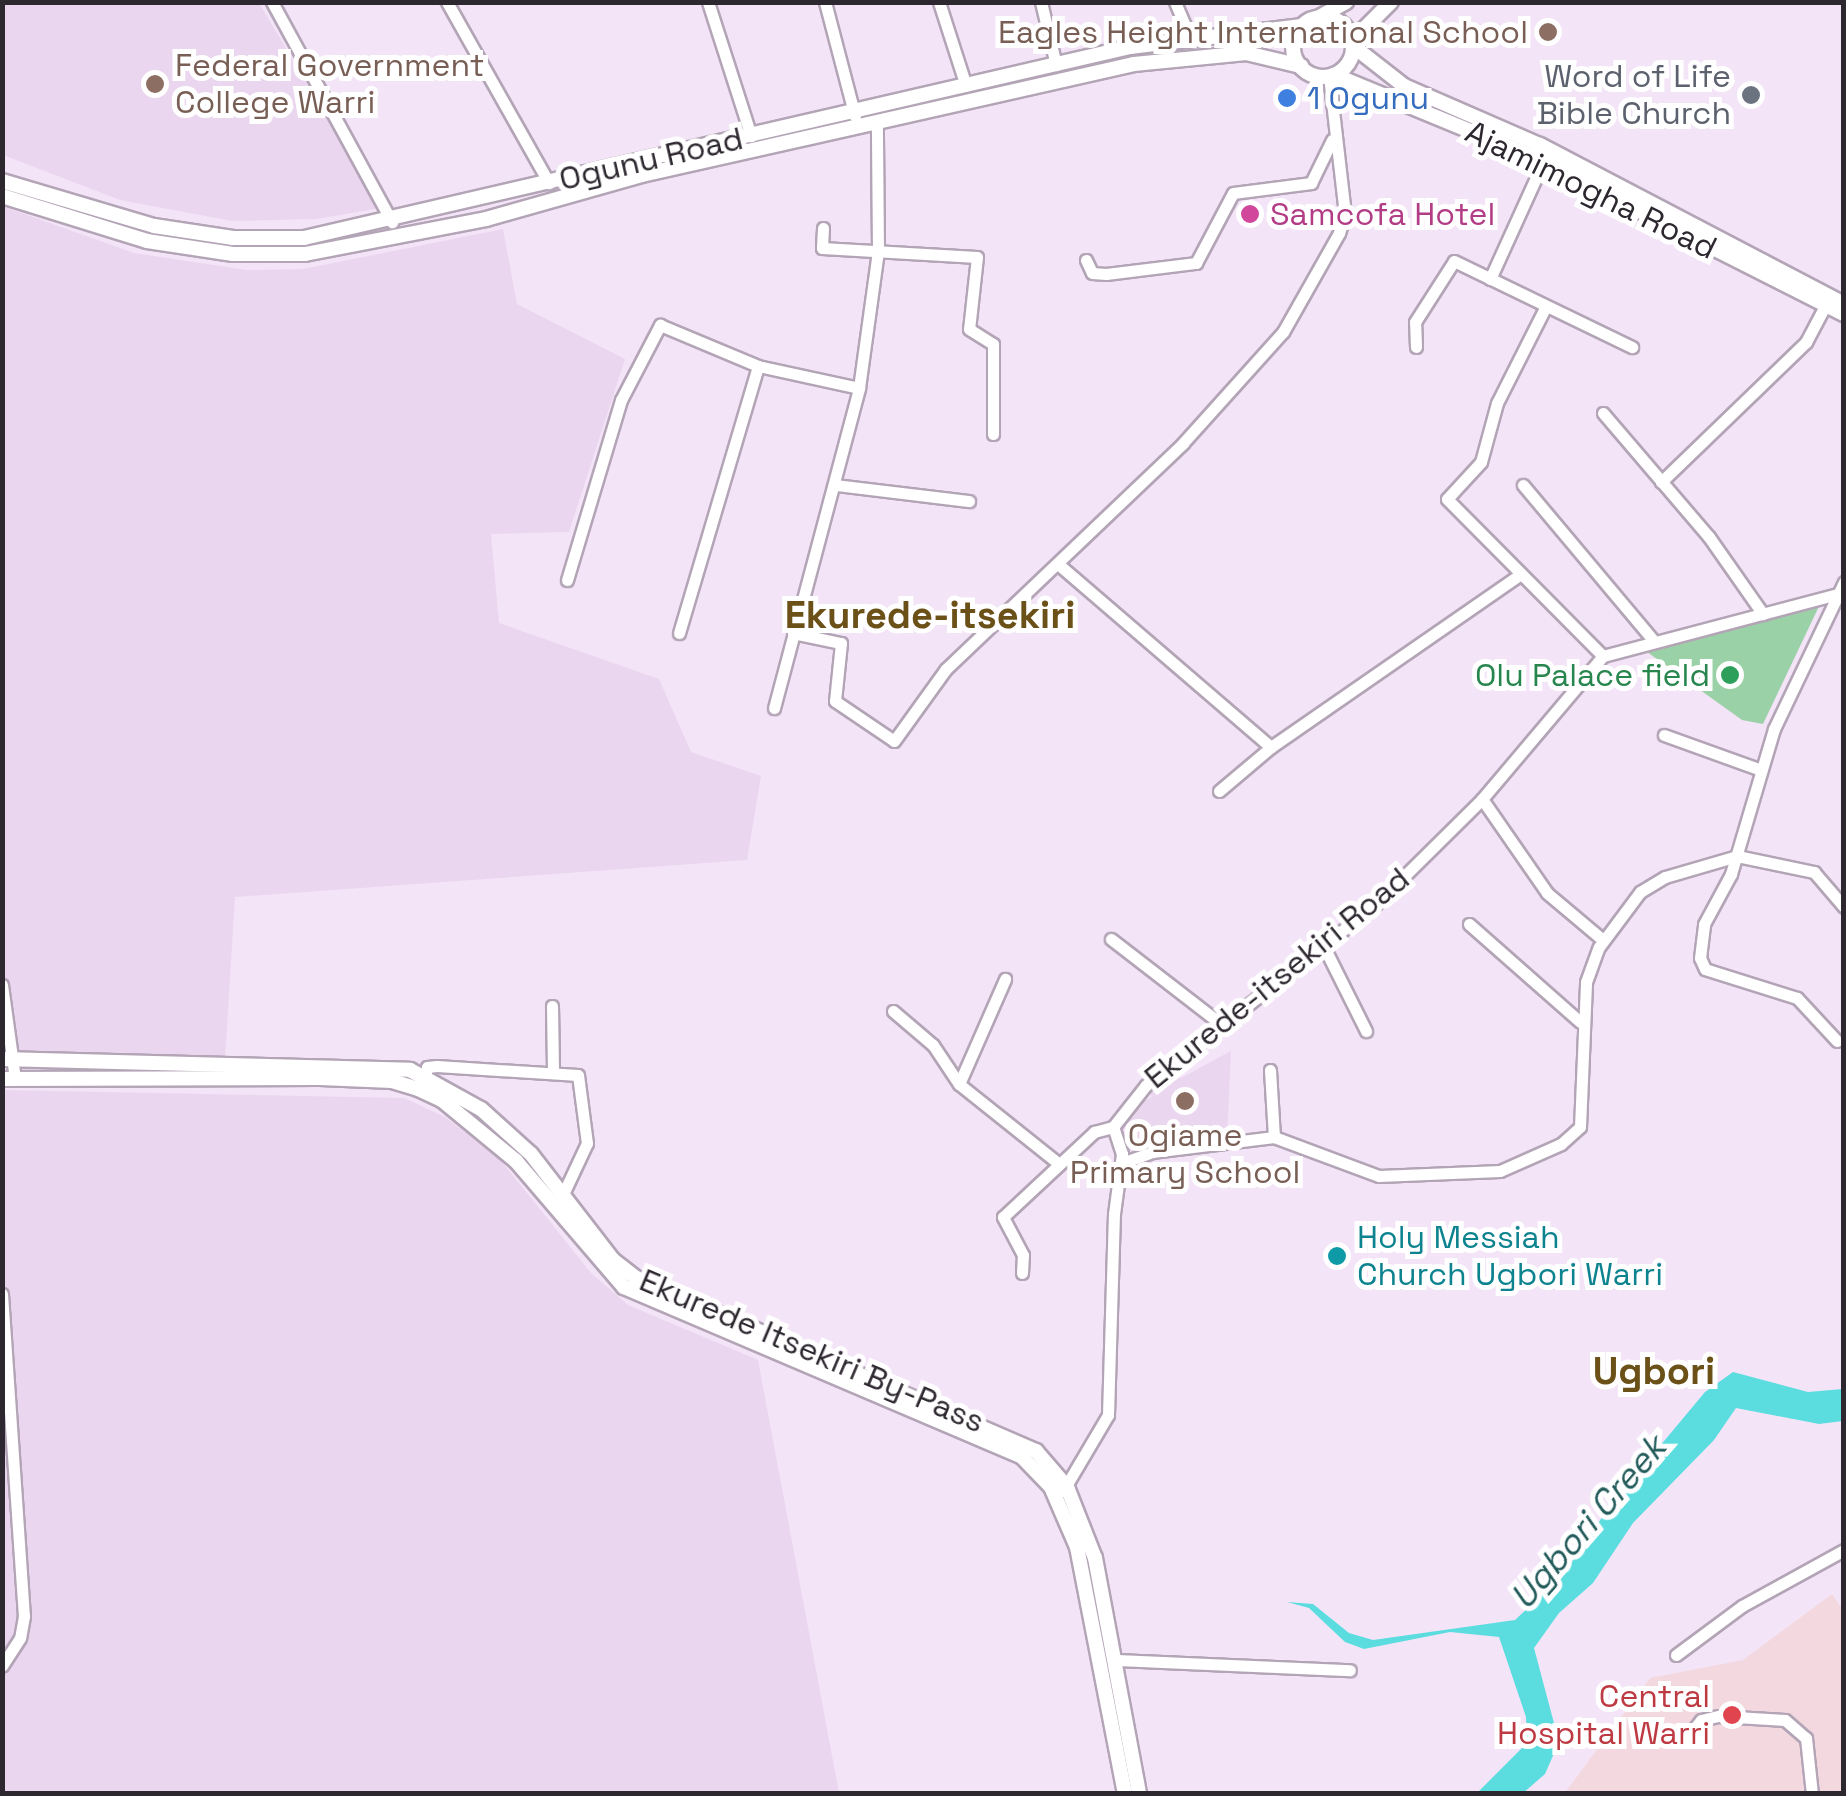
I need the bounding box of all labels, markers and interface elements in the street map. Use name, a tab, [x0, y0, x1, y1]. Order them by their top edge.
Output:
place label: Eagles Height International School	[998, 13, 1528, 51]
marker: Eagles Height International School	[1537, 21, 1559, 43]
place label: Federal Government College Warri	[175, 47, 484, 122]
place label: Word of Life Bible Church	[1537, 58, 1731, 133]
marker: Federal Government College Warri	[144, 73, 166, 95]
place label: 1 Ogunu	[1307, 79, 1429, 117]
marker: Word of Life Bible Church	[1740, 84, 1762, 106]
marker: 1 Ogunu	[1276, 87, 1298, 109]
street label: Ajamimogha Road	[1459, 113, 1723, 267]
street label: Ogunu Road	[555, 119, 747, 199]
place label: Samcofa Hotel	[1270, 195, 1495, 233]
marker: Samcofa Hotel	[1239, 203, 1261, 225]
district label: Ekurede-itsekiri	[785, 593, 1075, 639]
place label: Olu Palace field	[1475, 656, 1710, 694]
marker: Olu Palace field	[1719, 664, 1741, 686]
street label: Ekurede-itsekiri Road	[1137, 859, 1417, 1097]
marker: Ogiame Primary School	[1174, 1090, 1196, 1112]
place label: Ogiame Primary School	[1070, 1117, 1300, 1192]
place label: Holy Messiah Church Ugbori Warri	[1357, 1219, 1663, 1294]
marker: Holy Messiah Church Ugbori Warri	[1326, 1245, 1348, 1267]
street label: Ekurede Itsekiri By-Pass	[634, 1261, 990, 1441]
district label: Ugbori	[1593, 1349, 1715, 1395]
water label: Ugbori Creek	[1501, 1427, 1675, 1617]
place label: Central Hospital Warri	[1497, 1678, 1710, 1753]
marker: Central Hospital Warri	[1719, 1702, 1745, 1728]

